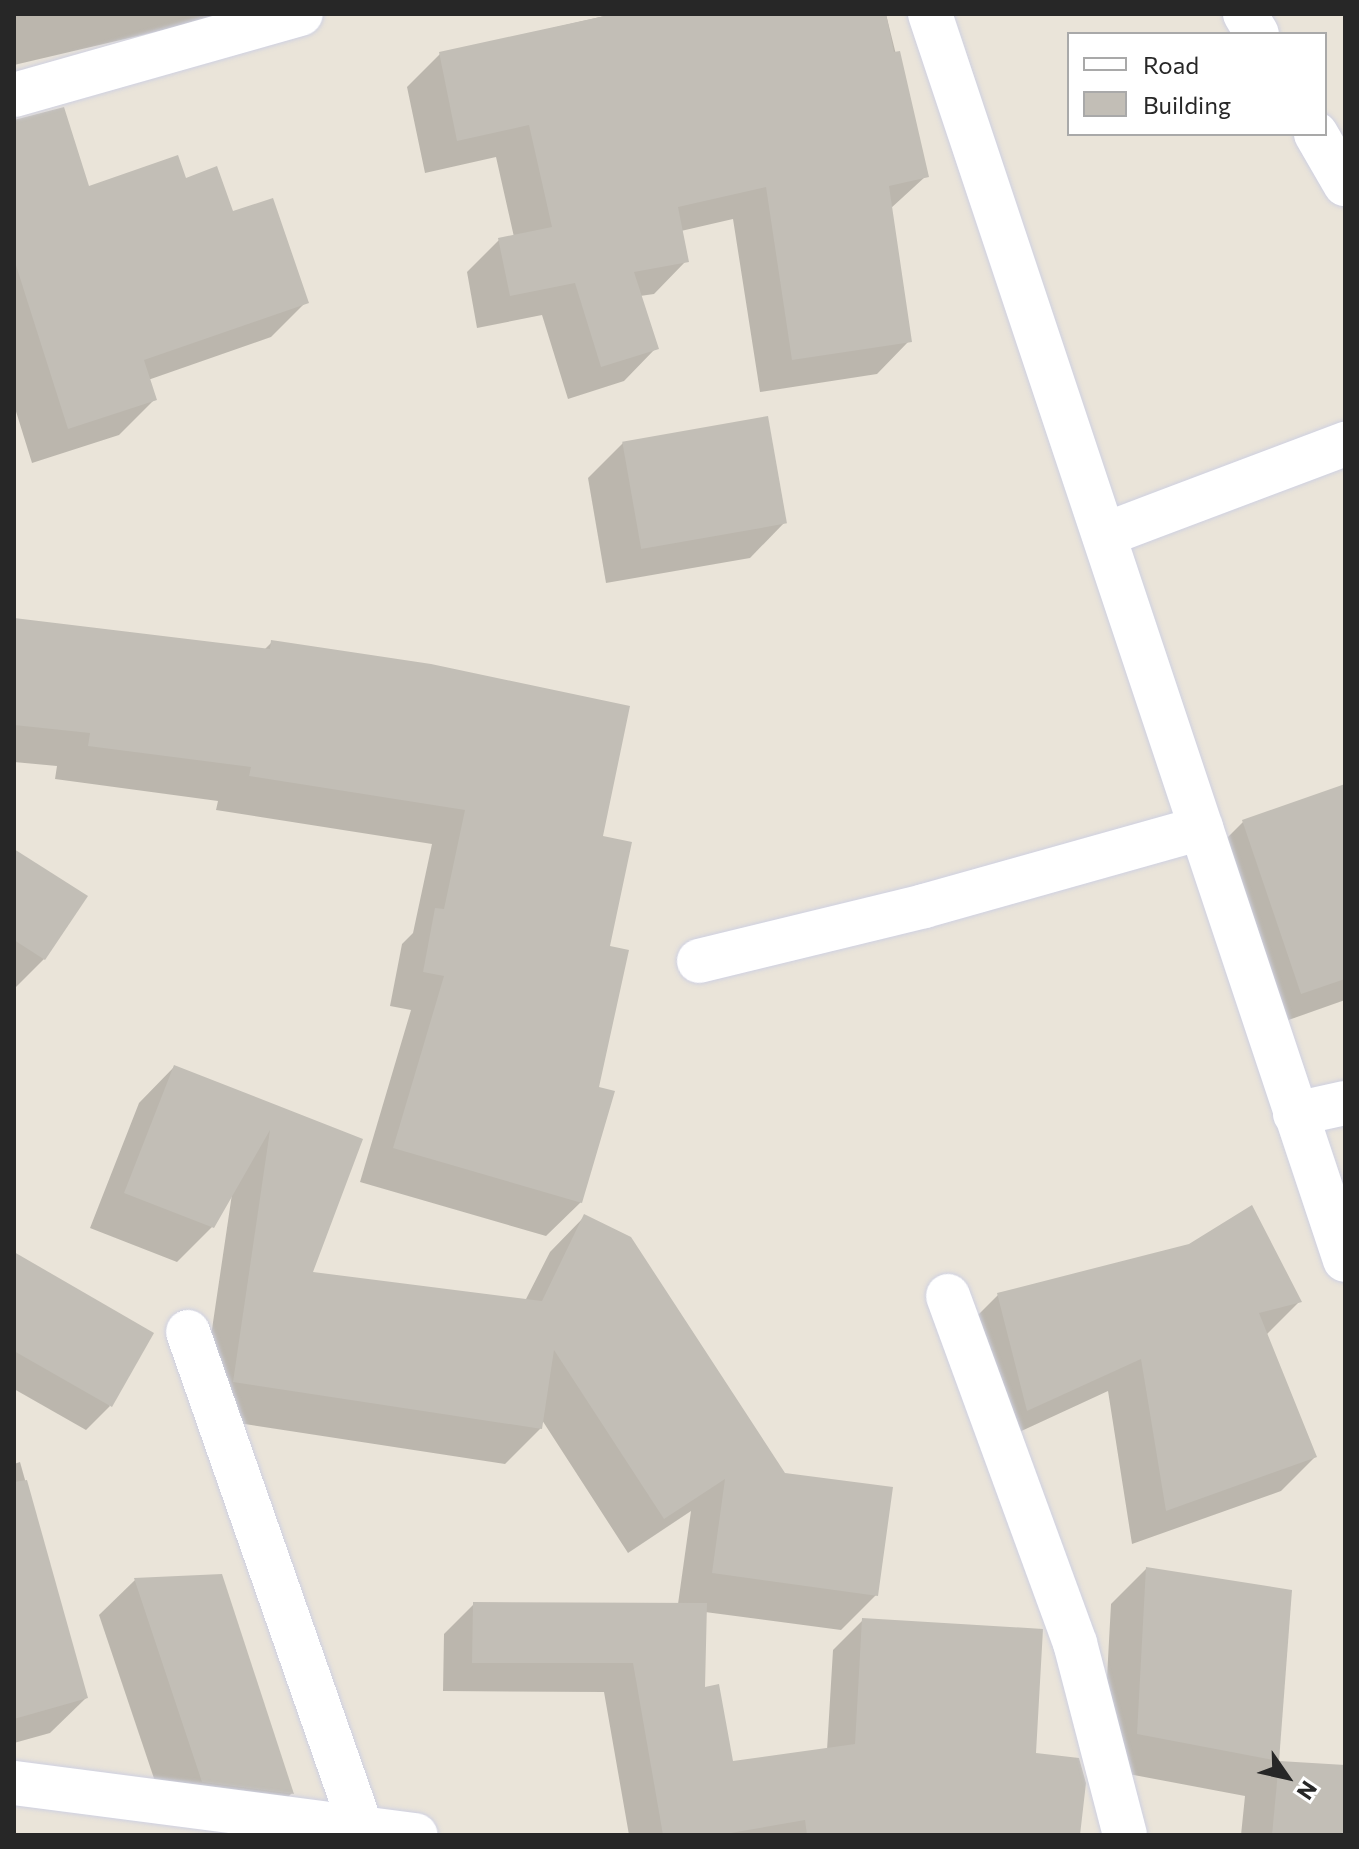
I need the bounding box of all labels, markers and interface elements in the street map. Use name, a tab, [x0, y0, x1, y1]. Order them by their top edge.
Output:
legend	[1067, 32, 1327, 136]
text: Road	[1143, 50, 1199, 79]
text: Building	[1143, 90, 1231, 119]
north arrow	[1247, 1737, 1327, 1817]
text: N	[1292, 1776, 1323, 1805]

